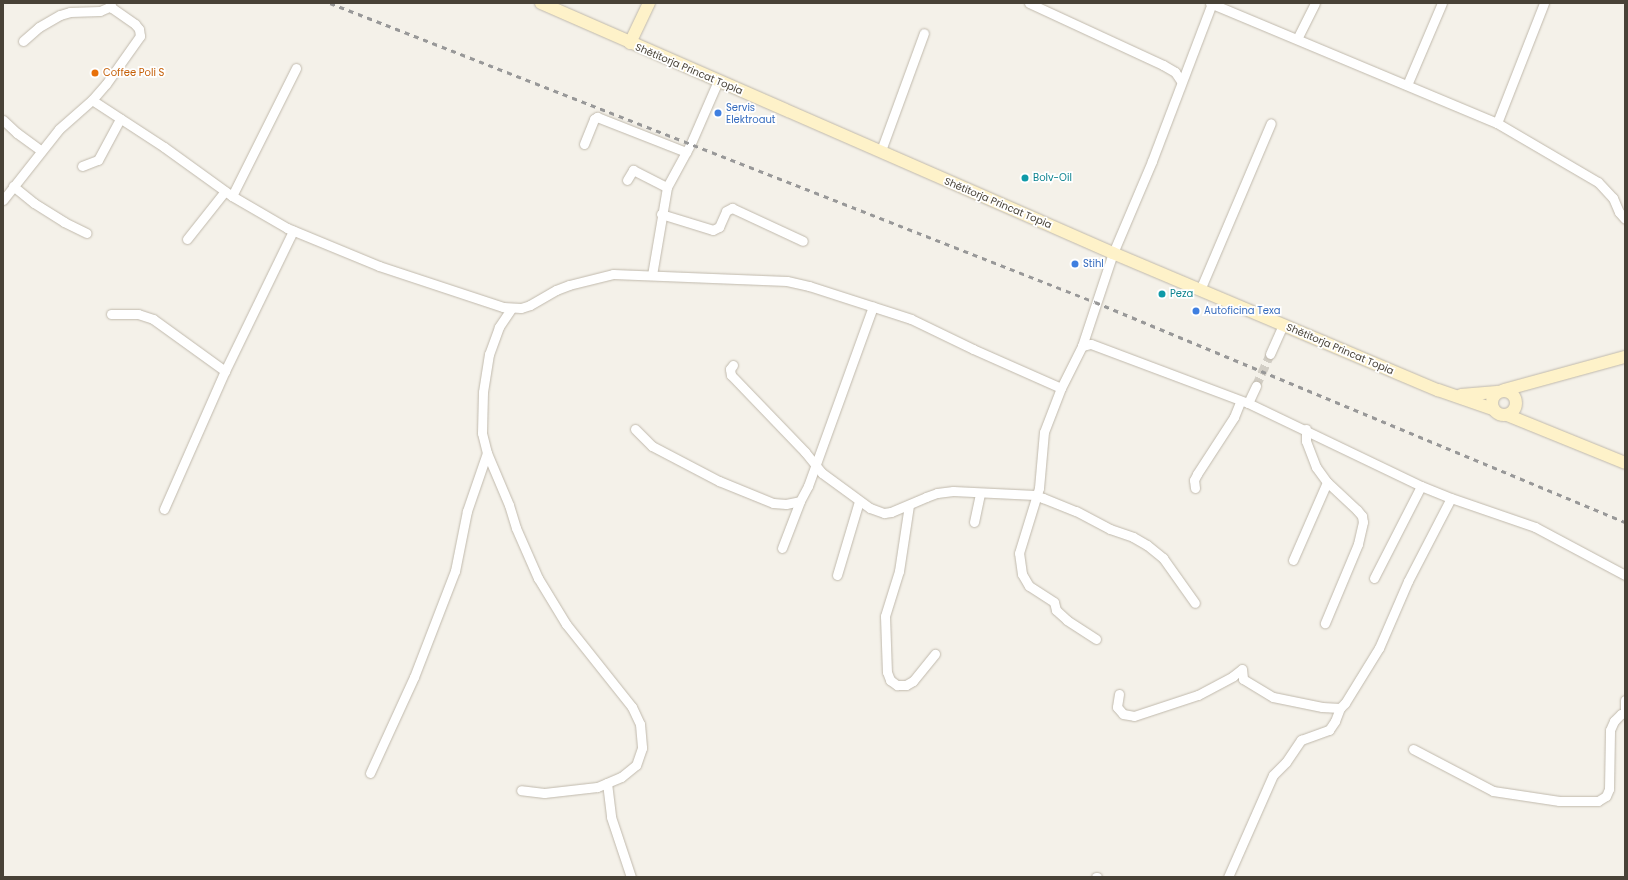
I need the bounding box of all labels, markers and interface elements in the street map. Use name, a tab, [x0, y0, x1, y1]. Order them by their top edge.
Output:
street label: Shëtitorja Princat Topia	[633, 41, 745, 97]
place label: Coffee Poli S	[103, 67, 164, 79]
marker: Coffee Poli S	[90, 68, 100, 78]
place label: Servis Elektroaut	[726, 101, 776, 124]
marker: Servis Elektroaut	[713, 108, 723, 118]
place label: Bolv-Oil	[1033, 172, 1072, 184]
marker: Bolv-Oil	[1020, 173, 1030, 183]
street label: Shëtitorja Princat Topia	[942, 175, 1054, 231]
place label: Stihl	[1083, 258, 1104, 270]
marker: Stihl	[1070, 259, 1080, 269]
place label: Peza	[1170, 288, 1193, 300]
marker: Peza	[1157, 289, 1167, 299]
place label: Autoficina Texa	[1204, 305, 1280, 317]
marker: Autoficina Texa	[1191, 306, 1201, 316]
street label: Shëtitorja Princat Topia	[1284, 321, 1396, 377]

